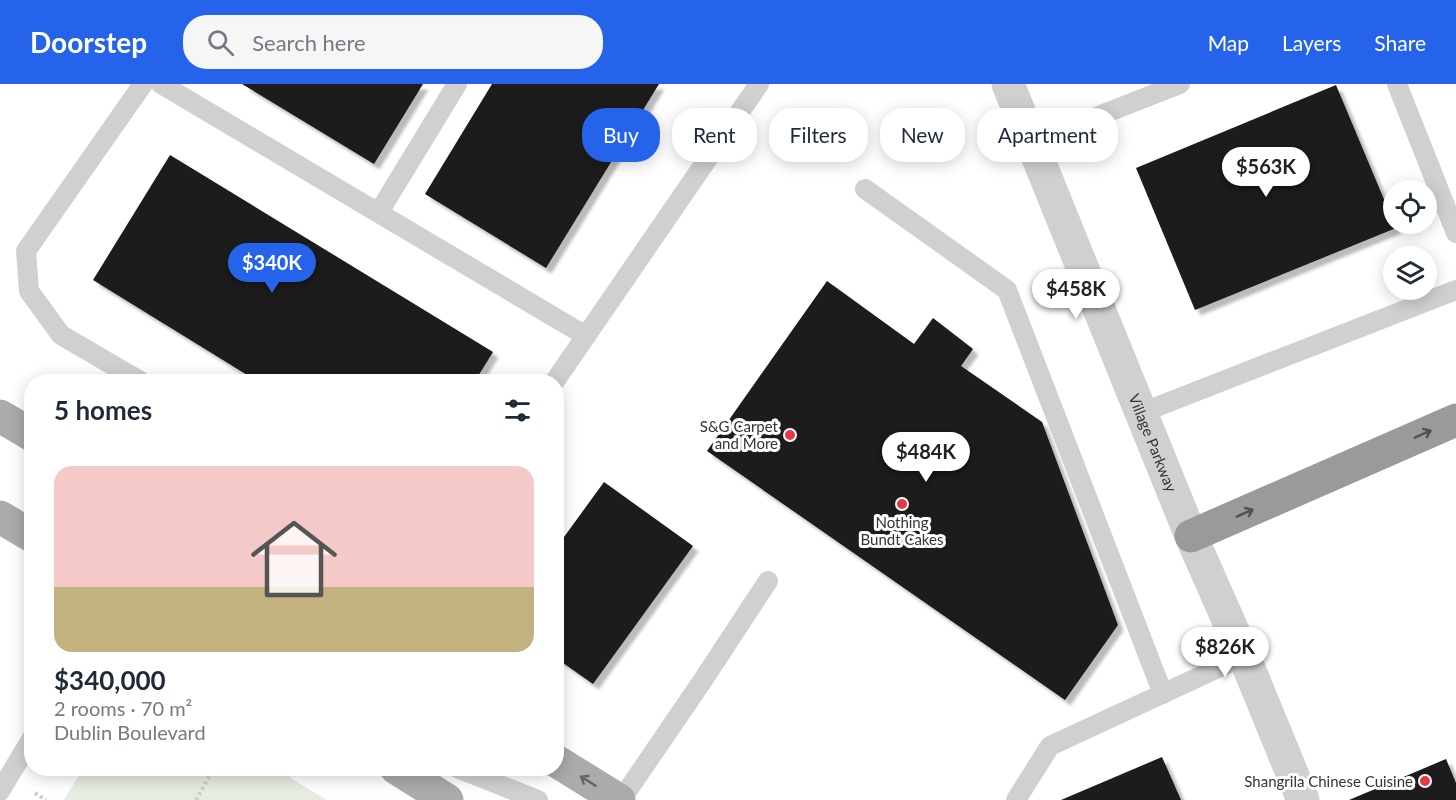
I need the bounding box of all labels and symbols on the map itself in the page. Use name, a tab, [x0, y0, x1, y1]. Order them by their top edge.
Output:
pin: $563K	[1224, 147, 1308, 198]
pin: $340K	[230, 243, 314, 294]
pin: $458K	[1034, 269, 1118, 320]
street label: Village Parkway	[1125, 391, 1181, 494]
place label: S&G Carpet and More	[700, 417, 779, 452]
marker: S&G Carpet and More	[783, 428, 797, 442]
one-way arrow	[1414, 428, 1432, 439]
pin: $484K	[884, 432, 968, 483]
marker: Nothing Bundt Cakes	[895, 497, 909, 511]
one-way arrow	[1235, 507, 1253, 518]
place label: Nothing Bundt Cakes	[861, 513, 943, 548]
pin: $826K	[1183, 627, 1267, 678]
place label: Shangrila Chinese Cuisine	[1244, 772, 1413, 790]
one-way arrow	[580, 774, 597, 786]
marker: Shangrila Chinese Cuisine	[1418, 774, 1432, 788]

